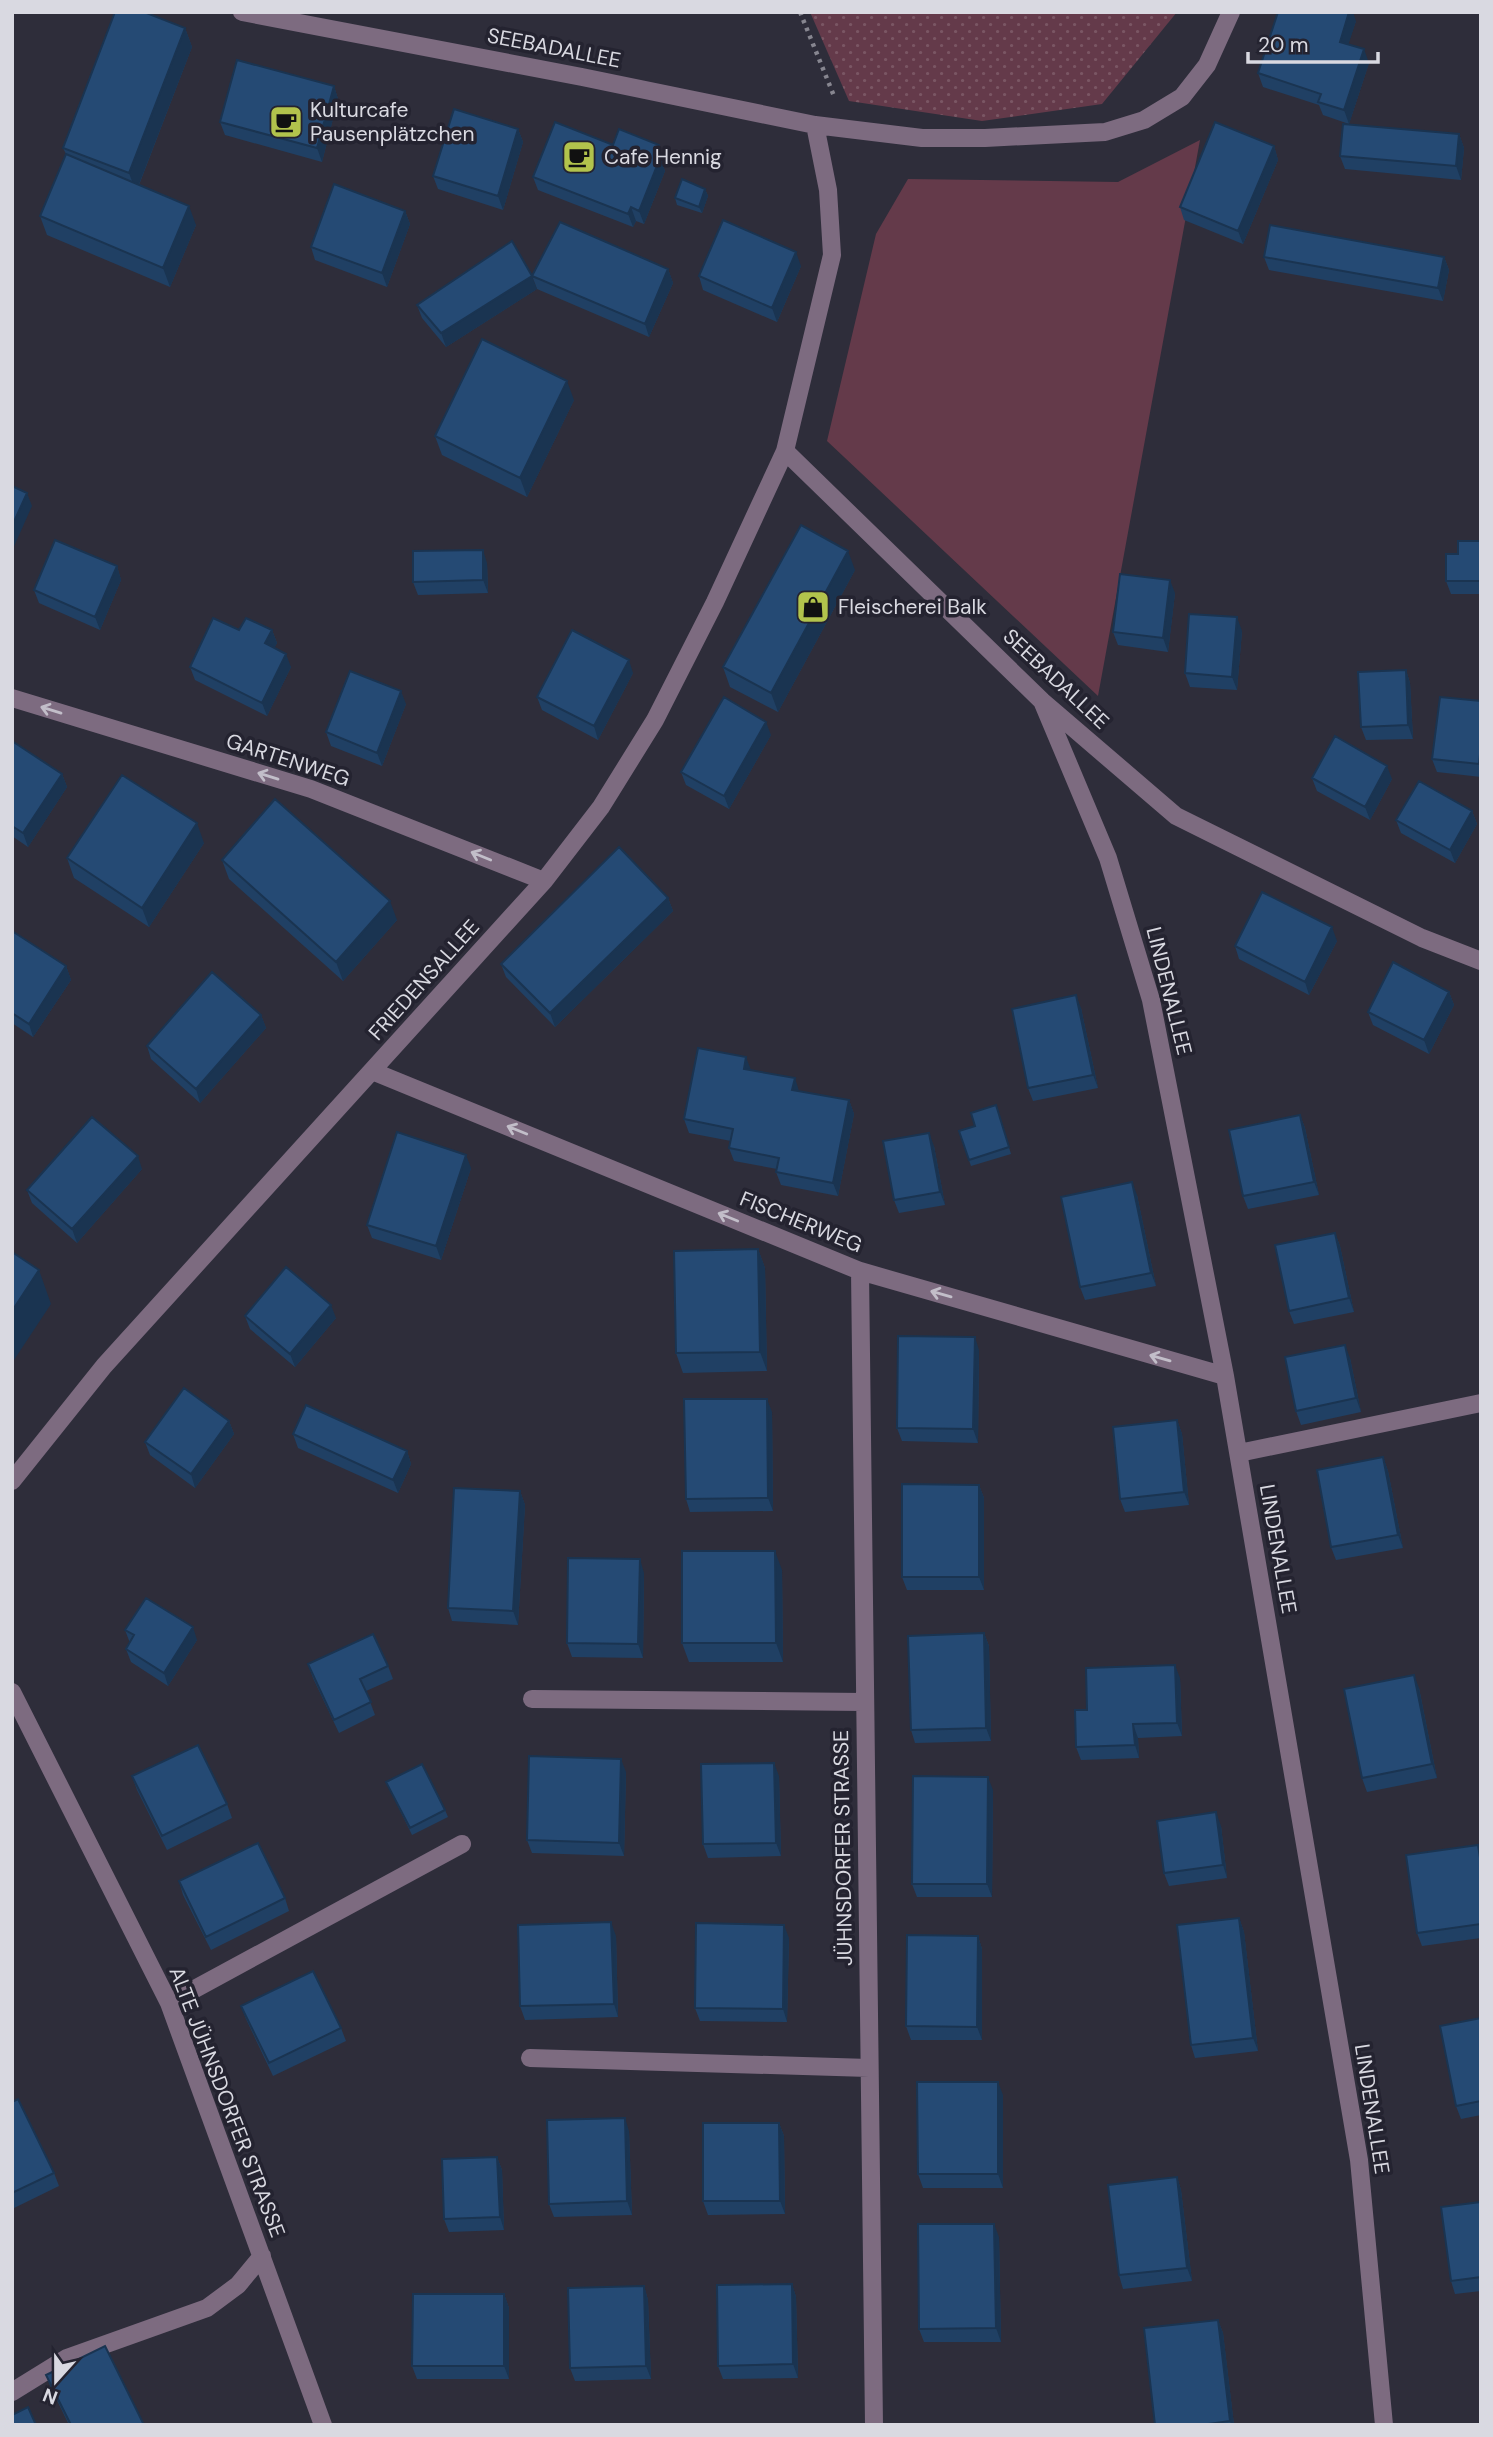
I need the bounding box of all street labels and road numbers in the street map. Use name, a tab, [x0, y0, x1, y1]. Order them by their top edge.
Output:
street label: SEEBADALLEE	[485, 21, 623, 75]
street label: SEEBADALLEE	[997, 623, 1115, 735]
street label: GARTENWEG	[223, 727, 353, 793]
street label: FRIEDENSALLEE	[362, 914, 486, 1046]
street label: LINDENALLEE	[1140, 924, 1198, 1058]
street label: FISCHERWEG	[736, 1185, 866, 1259]
street label: LINDENALLEE	[1253, 1482, 1303, 1616]
street label: JÜHNSDORFER STRASSE	[827, 1730, 859, 1966]
street label: ALTE JÜHNSDORFER STRASSE	[162, 1963, 292, 2241]
street label: LINDENALLEE	[1348, 2042, 1396, 2176]

